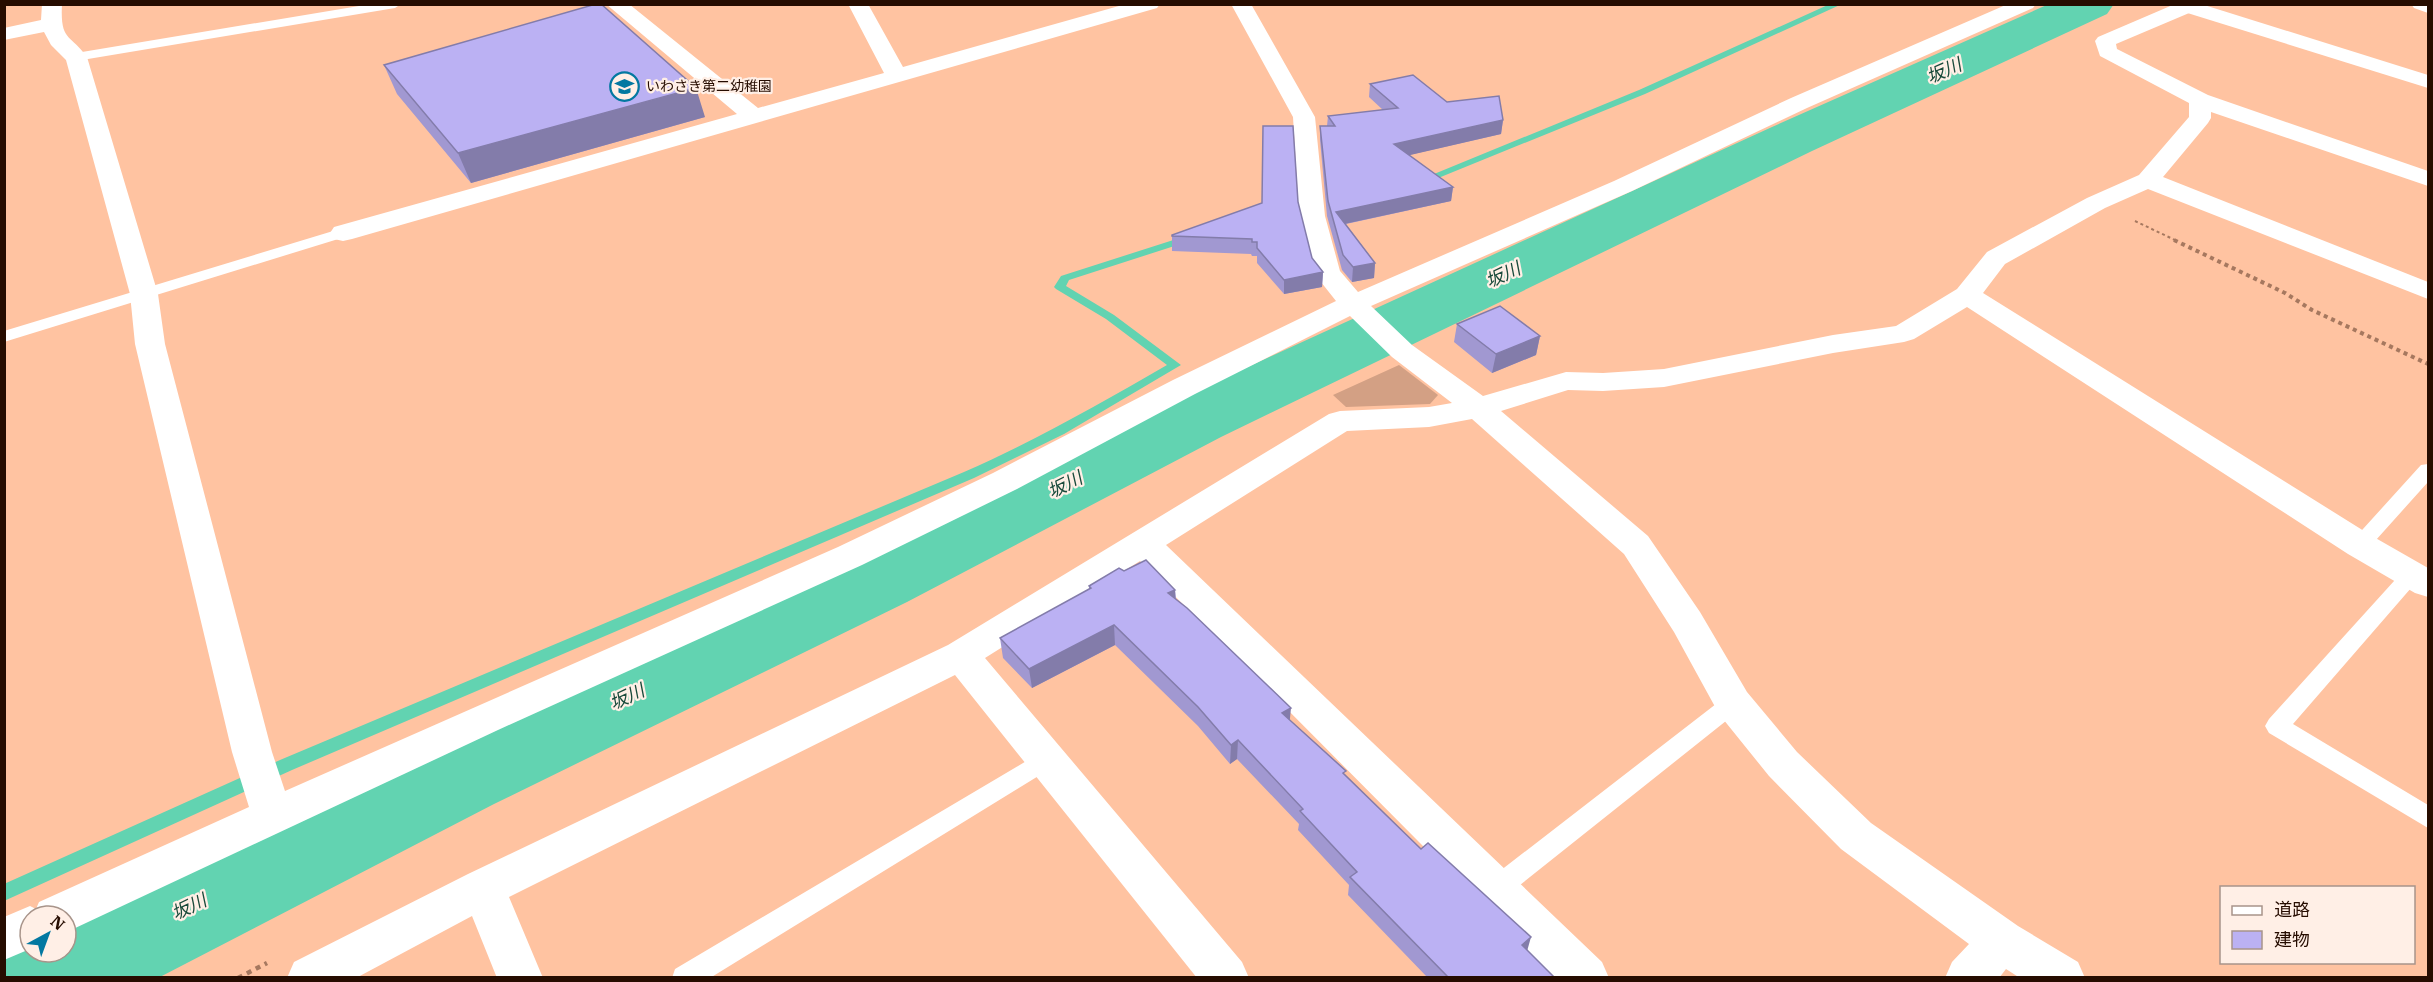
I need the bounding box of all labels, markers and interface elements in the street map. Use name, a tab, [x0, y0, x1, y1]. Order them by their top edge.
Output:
water label: 坂川	[1923, 52, 1967, 88]
school or university icon: いわさき第二幼稚園	[609, 70, 641, 102]
place label: いわさき第二幼稚園	[646, 77, 772, 95]
water label: 坂川	[1482, 256, 1526, 293]
water label: 坂川	[1044, 465, 1088, 503]
water label: 坂川	[606, 678, 650, 715]
legend	[2220, 886, 2415, 964]
water label: 坂川	[168, 887, 212, 925]
text: 道路	[2274, 898, 2310, 921]
north arrow	[18, 904, 78, 964]
text: N	[47, 911, 69, 934]
text: 建物	[2274, 928, 2310, 951]

